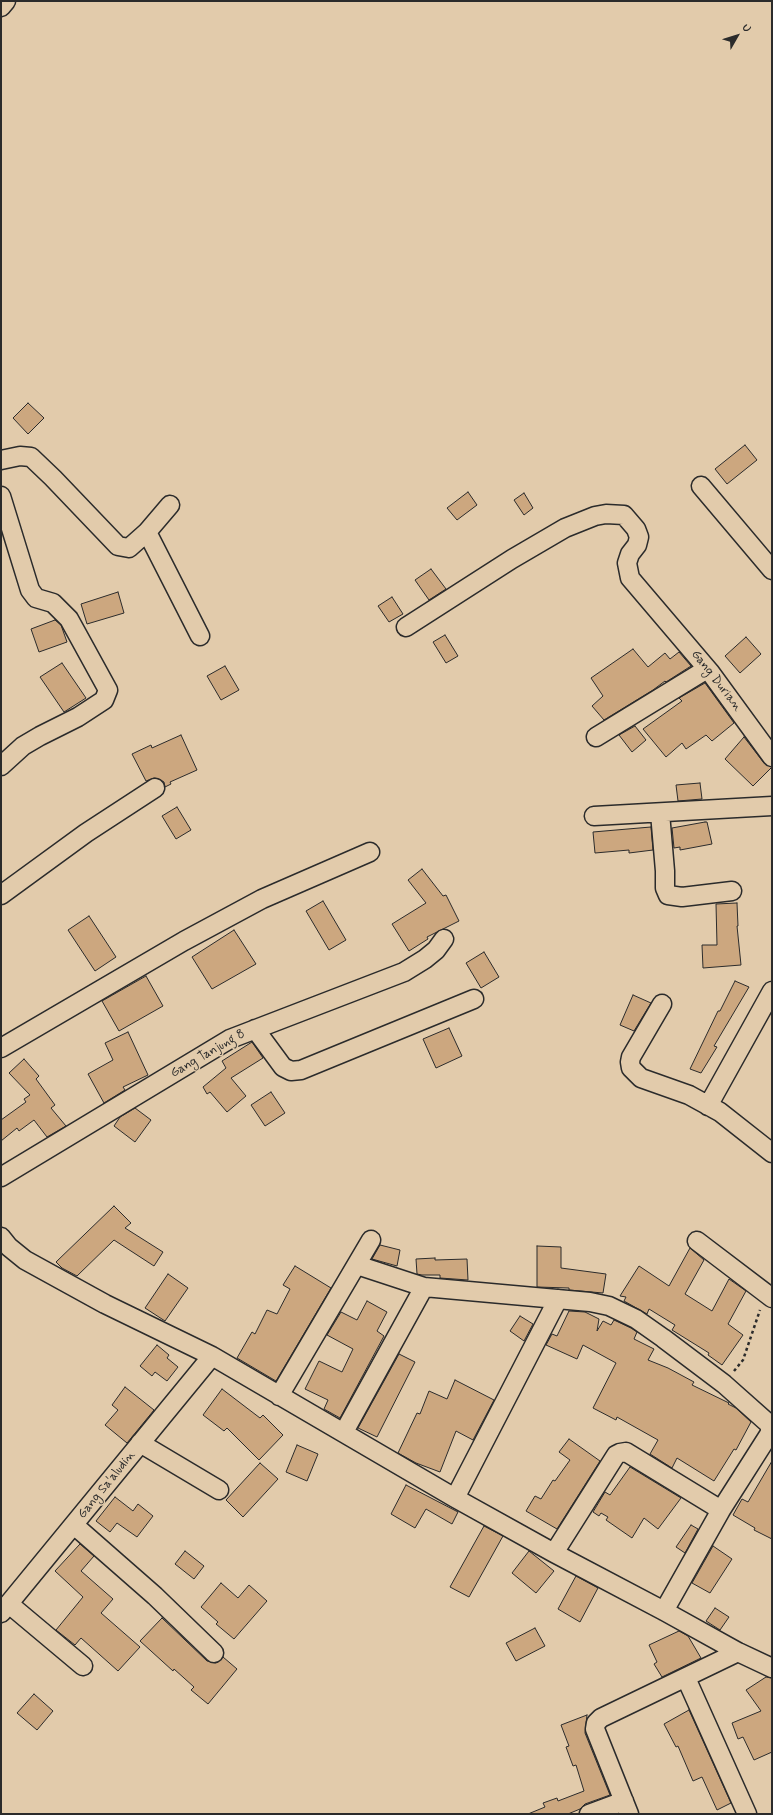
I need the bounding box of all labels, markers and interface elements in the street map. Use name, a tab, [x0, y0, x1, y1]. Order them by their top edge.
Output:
north arrow	[717, 16, 757, 56]
text: U	[739, 21, 754, 36]
street label: Gang Durian	[687, 647, 745, 715]
street label: Gang Tanjung 8	[168, 1026, 248, 1082]
street label: Gang Sa'aludin	[75, 1448, 139, 1522]

